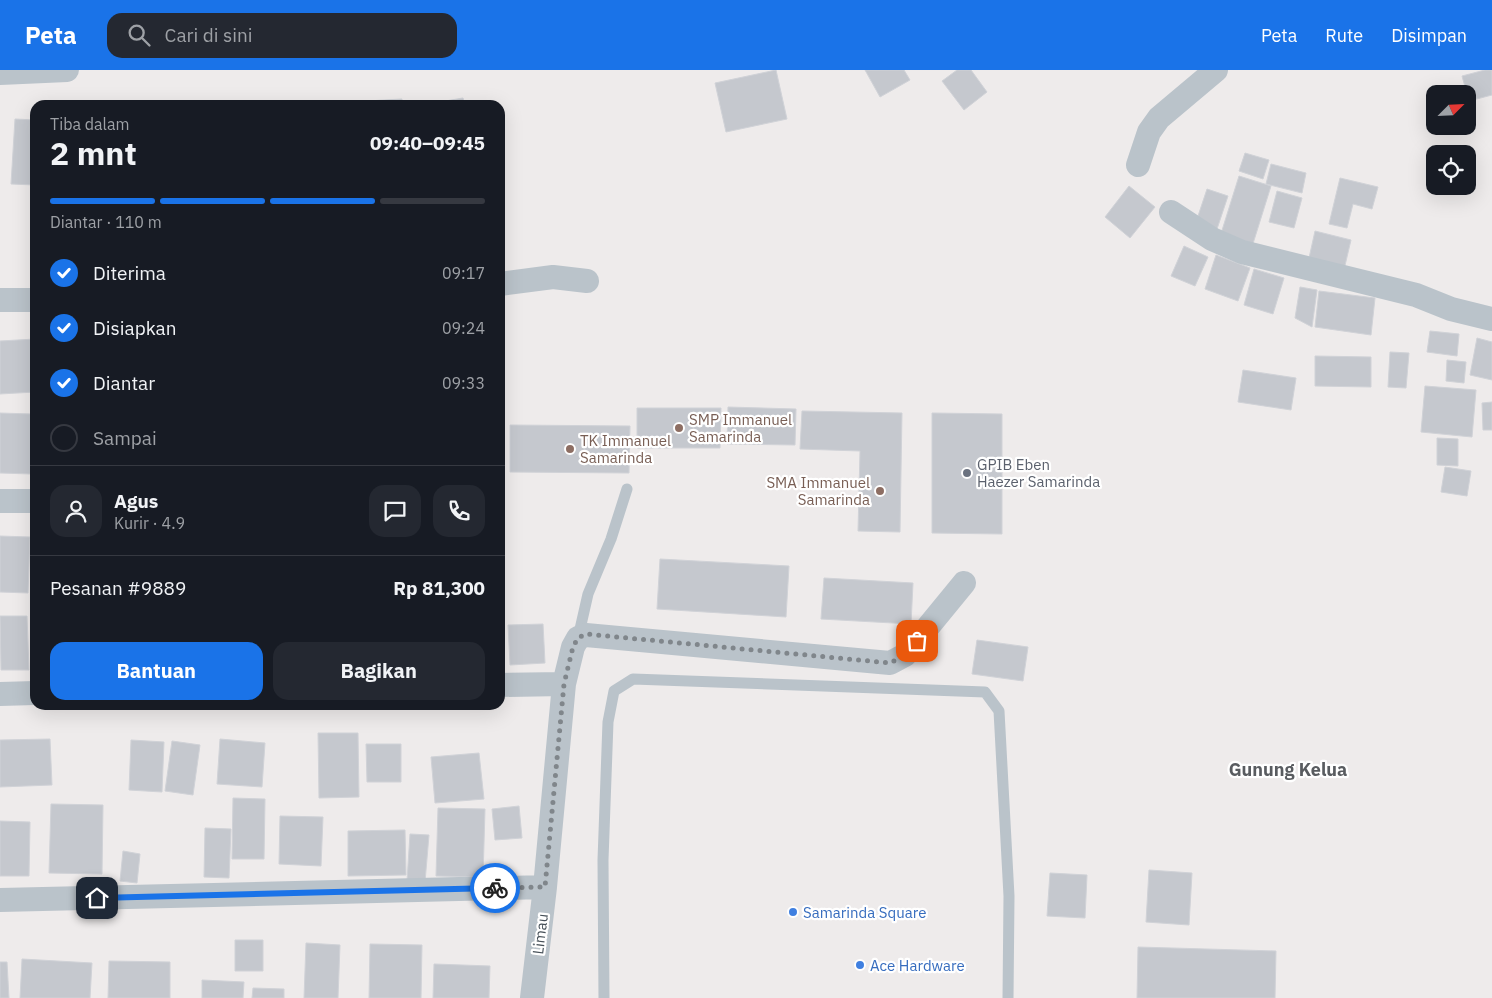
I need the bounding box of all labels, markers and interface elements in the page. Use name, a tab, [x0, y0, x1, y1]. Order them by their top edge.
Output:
search box	[107, 13, 457, 58]
text: Peta	[25, 19, 77, 51]
icon: search	[125, 21, 153, 49]
text: Cari di sini	[165, 23, 253, 47]
text: Peta	[1261, 24, 1297, 47]
text: Rute	[1325, 24, 1363, 47]
text: Disimpan	[1391, 24, 1467, 47]
north arrow	[1426, 85, 1476, 135]
map controls	[1426, 85, 1476, 195]
text: Tiba dalam	[50, 114, 129, 134]
text: 09:40–09:45	[370, 131, 485, 155]
text: 2 mnt	[50, 132, 137, 174]
button: locate	[1426, 145, 1476, 195]
text: Diantar · 110 m	[50, 212, 162, 232]
icon: check	[50, 259, 78, 287]
text: Diterima	[93, 261, 166, 285]
text: 09:17	[442, 263, 485, 283]
icon: check	[50, 314, 78, 342]
text: Disiapkan	[93, 316, 177, 340]
text: 09:24	[442, 318, 485, 338]
icon: check	[50, 369, 78, 397]
text: Diantar	[93, 371, 155, 395]
text: 09:33	[442, 373, 485, 393]
place label: SMP Immanuel Samarinda	[689, 410, 792, 446]
marker: SMP Immanuel Samarinda	[673, 422, 685, 434]
text: Sampai	[93, 426, 157, 450]
place label: TK Immanuel Samarinda	[580, 431, 671, 467]
marker: TK Immanuel Samarinda	[564, 443, 576, 455]
place label: GPIB Eben Haezer Samarinda	[977, 455, 1100, 491]
marker: GPIB Eben Haezer Samarinda	[961, 467, 973, 479]
place label: SMA Immanuel Samarinda	[766, 473, 870, 509]
button: person	[50, 485, 102, 537]
button: chat	[369, 485, 421, 537]
button: phone	[433, 485, 485, 537]
marker: SMA Immanuel Samarinda	[874, 485, 886, 497]
text: Agus	[114, 489, 158, 513]
text: Kurir · 4.9	[114, 513, 185, 533]
text: Pesanan #9889	[50, 576, 186, 600]
text: Rp 81,300	[393, 576, 485, 600]
pin	[896, 620, 938, 662]
icon: bag	[903, 627, 931, 655]
button: Bantuan	[50, 642, 263, 700]
button: Bagikan	[273, 642, 485, 700]
district label: Gunung Kelua	[1229, 758, 1347, 781]
courier	[470, 863, 520, 913]
icon: bike	[481, 874, 509, 902]
pin	[76, 877, 118, 919]
icon: home	[83, 884, 111, 912]
place label: Samarinda Square	[803, 903, 926, 922]
marker: Samarinda Square	[787, 906, 799, 918]
street label: Limau	[528, 913, 552, 955]
place label: Ace Hardware	[870, 956, 965, 975]
marker: Ace Hardware	[854, 959, 866, 971]

